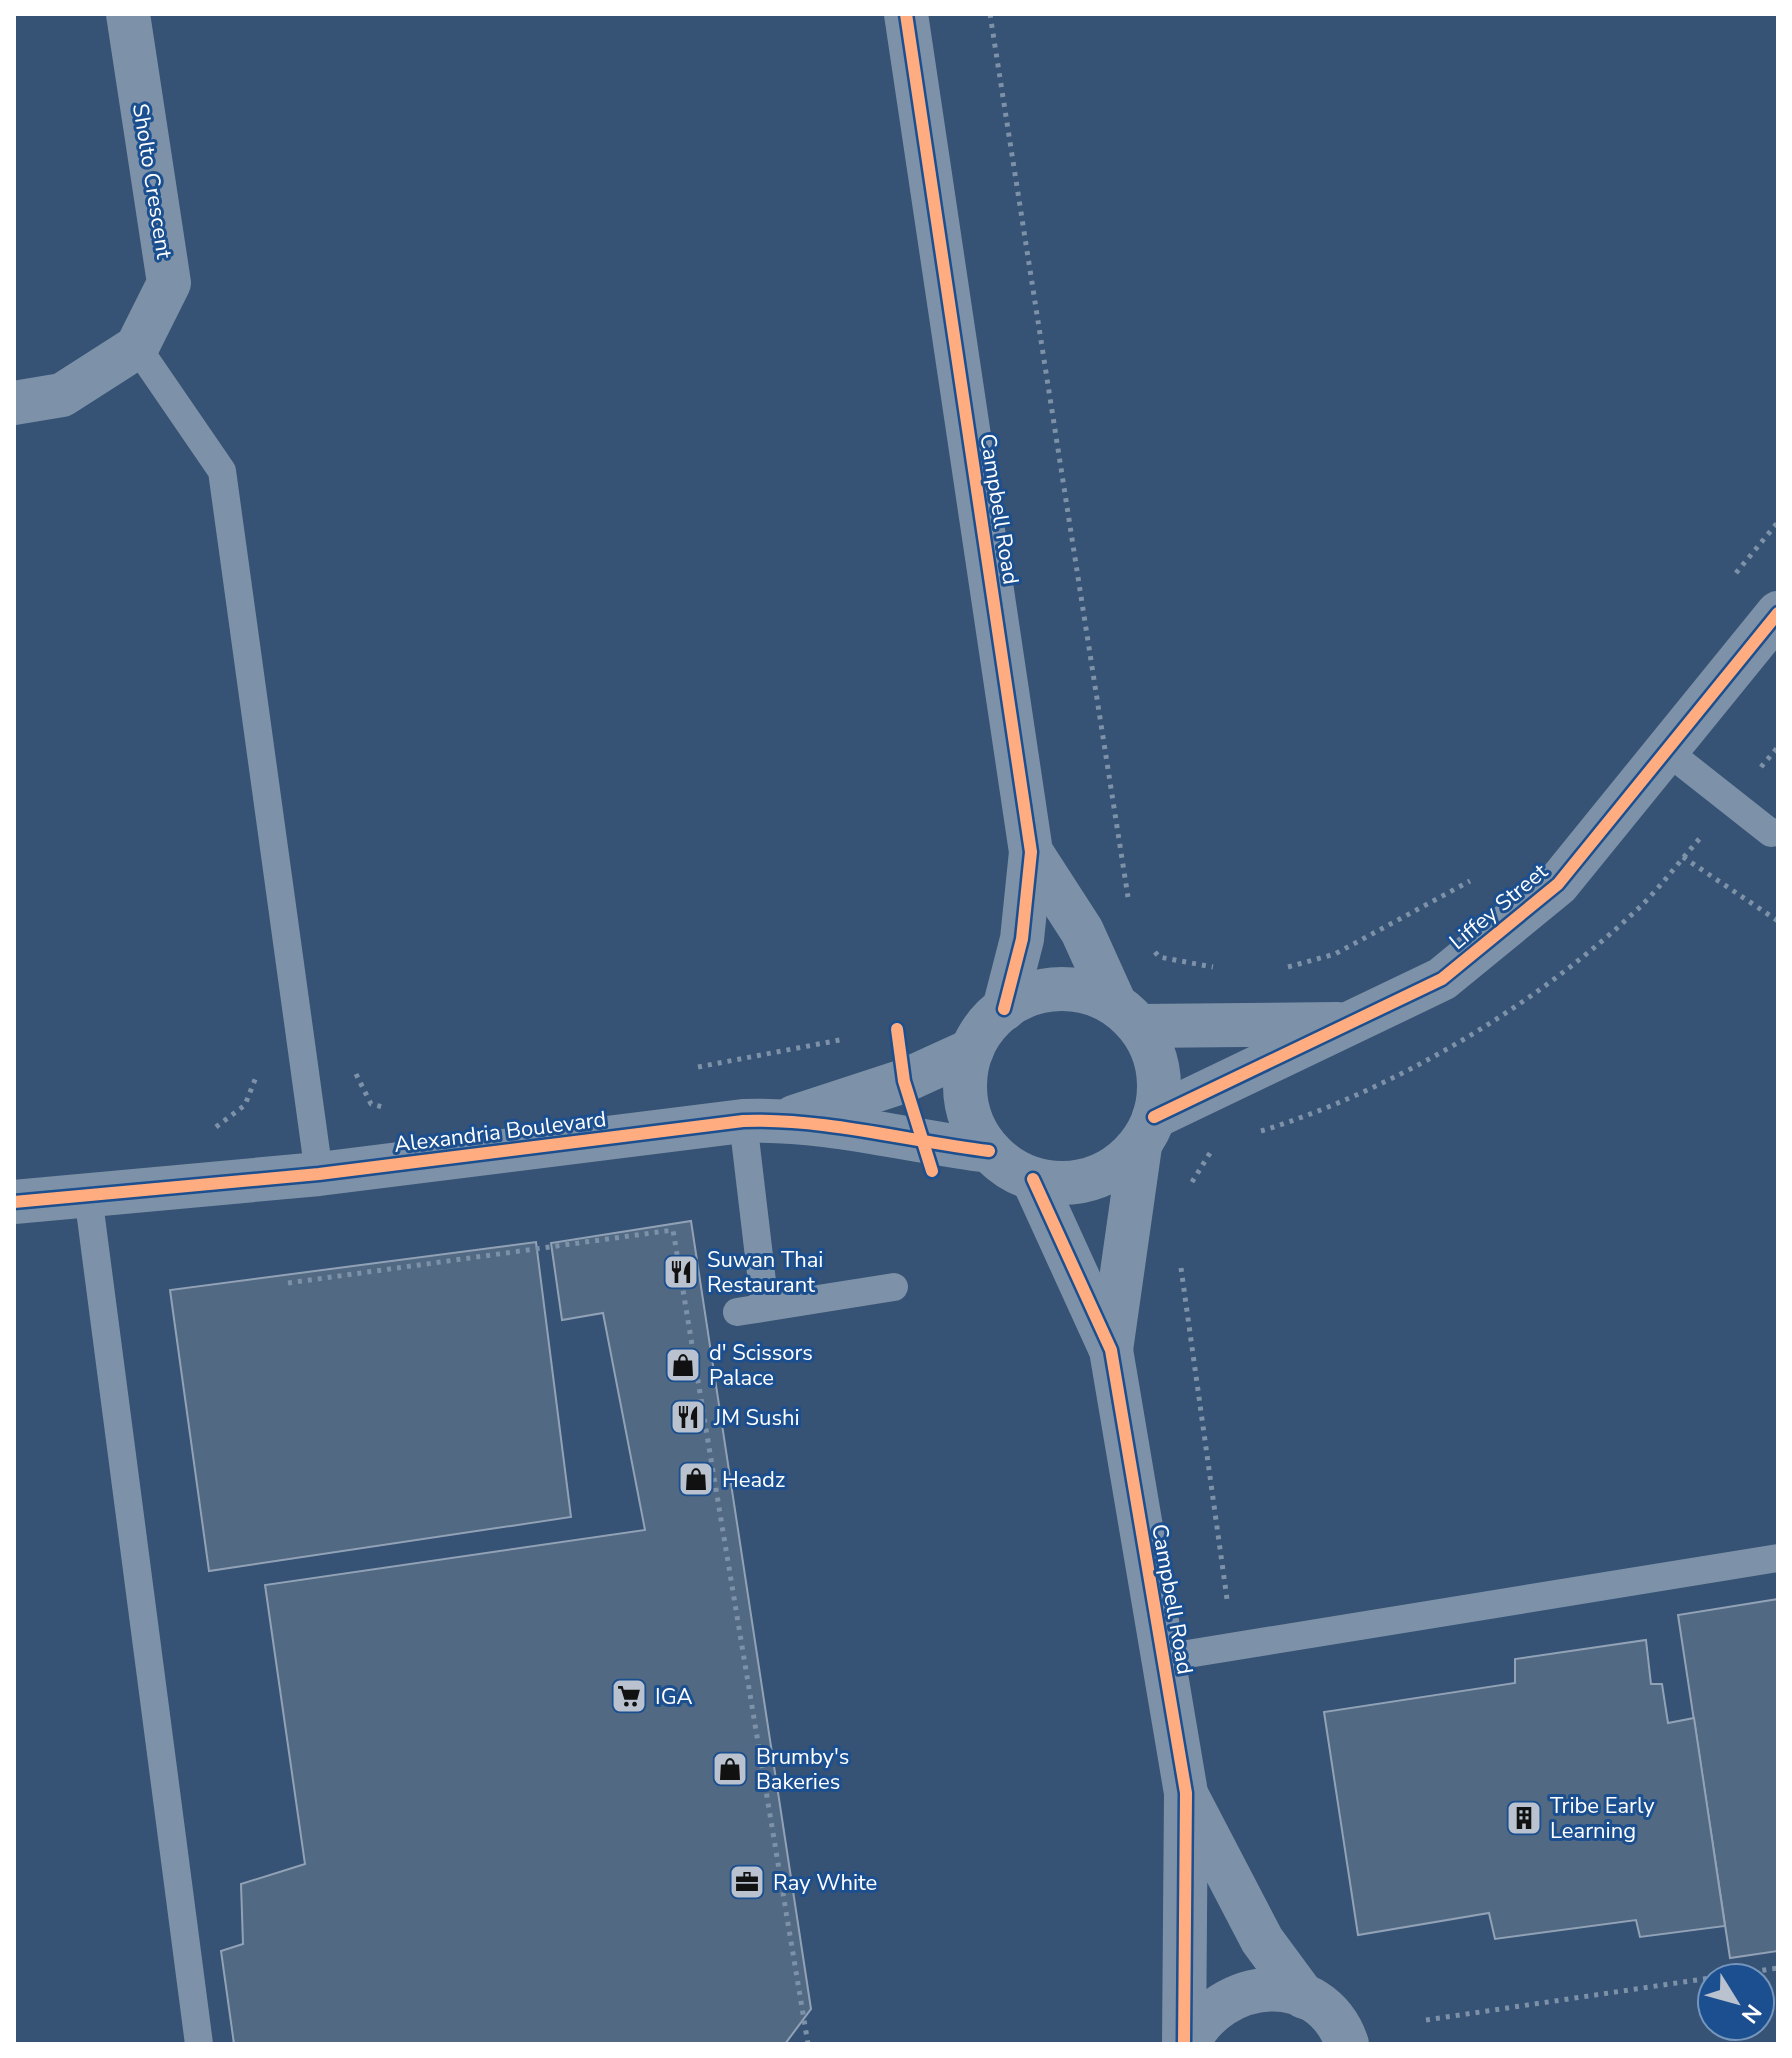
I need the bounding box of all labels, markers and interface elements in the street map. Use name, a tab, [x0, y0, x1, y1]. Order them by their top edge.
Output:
street label: Sholto Crescent	[125, 101, 179, 261]
street label: Campbell Road	[972, 432, 1026, 587]
street label: Liffey Street	[1443, 857, 1554, 957]
street label: Alexandria Boulevard	[392, 1104, 608, 1160]
place label: Suwan Thai Restaurant	[707, 1245, 823, 1300]
restaurant icon: Suwan Thai Restaurant	[662, 1253, 700, 1291]
place label: d' Scissors Palace	[709, 1338, 813, 1393]
shop icon: d' Scissors Palace	[664, 1346, 702, 1384]
restaurant icon: JM Sushi	[669, 1398, 707, 1436]
place label: JM Sushi	[713, 1403, 800, 1433]
shop icon: Headz	[677, 1460, 715, 1498]
place label: Headz	[722, 1465, 785, 1495]
street label: Campbell Road	[1144, 1522, 1200, 1677]
supermarket icon: IGA	[610, 1677, 648, 1715]
place label: IGA	[655, 1682, 693, 1712]
place label: Brumby's Bakeries	[756, 1742, 849, 1797]
shop icon: Brumby's Bakeries	[711, 1750, 749, 1788]
place label: Tribe Early Learning	[1550, 1791, 1655, 1846]
building icon: Tribe Early Learning	[1505, 1799, 1543, 1837]
office icon: Ray White	[728, 1863, 766, 1901]
place label: Ray White	[773, 1868, 877, 1898]
north arrow	[1696, 1962, 1776, 2042]
text: N	[1734, 1998, 1768, 2029]

